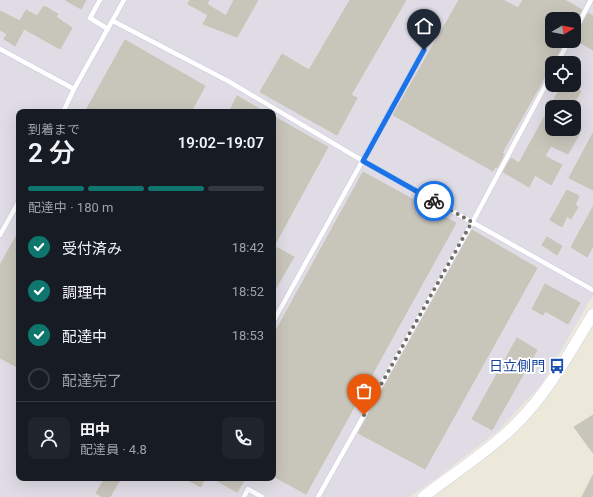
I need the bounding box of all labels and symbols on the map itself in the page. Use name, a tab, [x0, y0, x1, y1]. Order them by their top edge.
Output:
pin	[407, 9, 441, 50]
north arrow	[545, 12, 581, 48]
courier	[414, 181, 454, 221]
bus stop icon: 日立側門	[548, 357, 566, 375]
place label: 日立側門	[489, 358, 545, 374]
pin	[347, 374, 381, 415]

